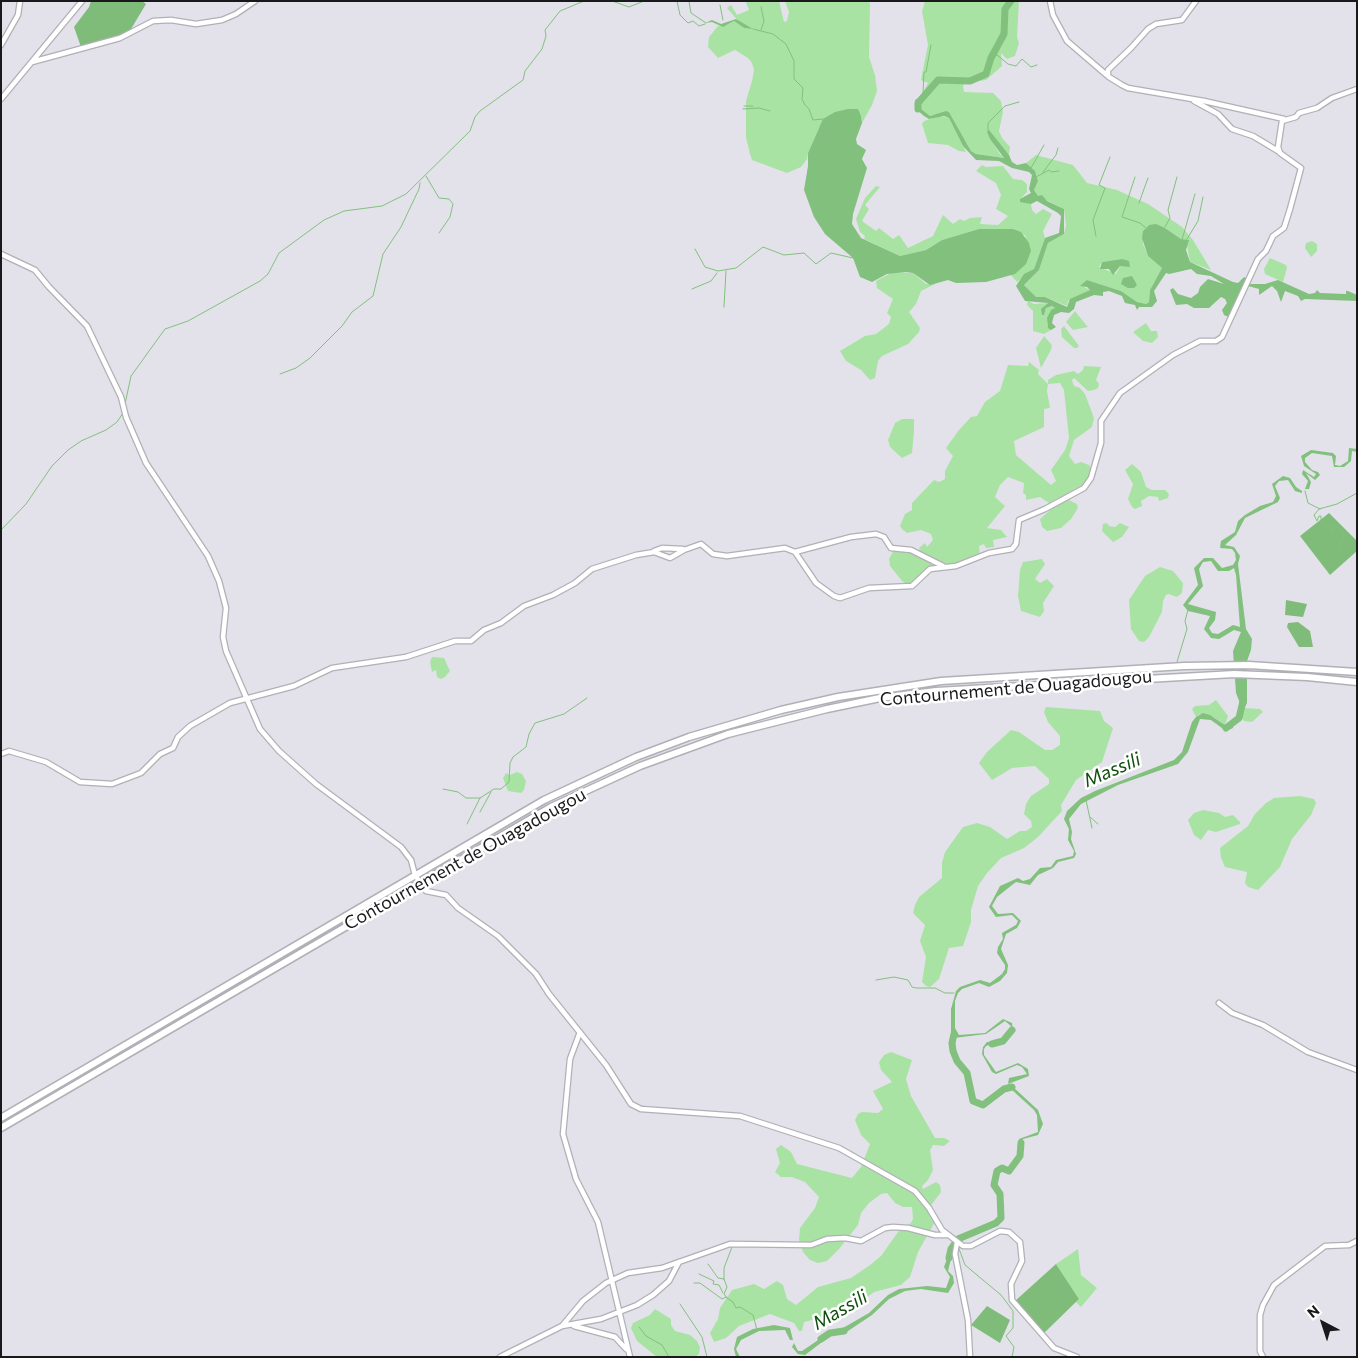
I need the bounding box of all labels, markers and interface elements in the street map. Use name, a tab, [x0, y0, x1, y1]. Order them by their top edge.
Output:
street label: Contournement de Ouagadougou	[879, 665, 1153, 711]
water label: Massili	[1080, 748, 1144, 792]
street label: Contournement de Ouagadougou	[340, 783, 590, 935]
water label: Massili	[808, 1285, 872, 1335]
north arrow	[1298, 1298, 1348, 1348]
text: N	[1304, 1301, 1323, 1321]

